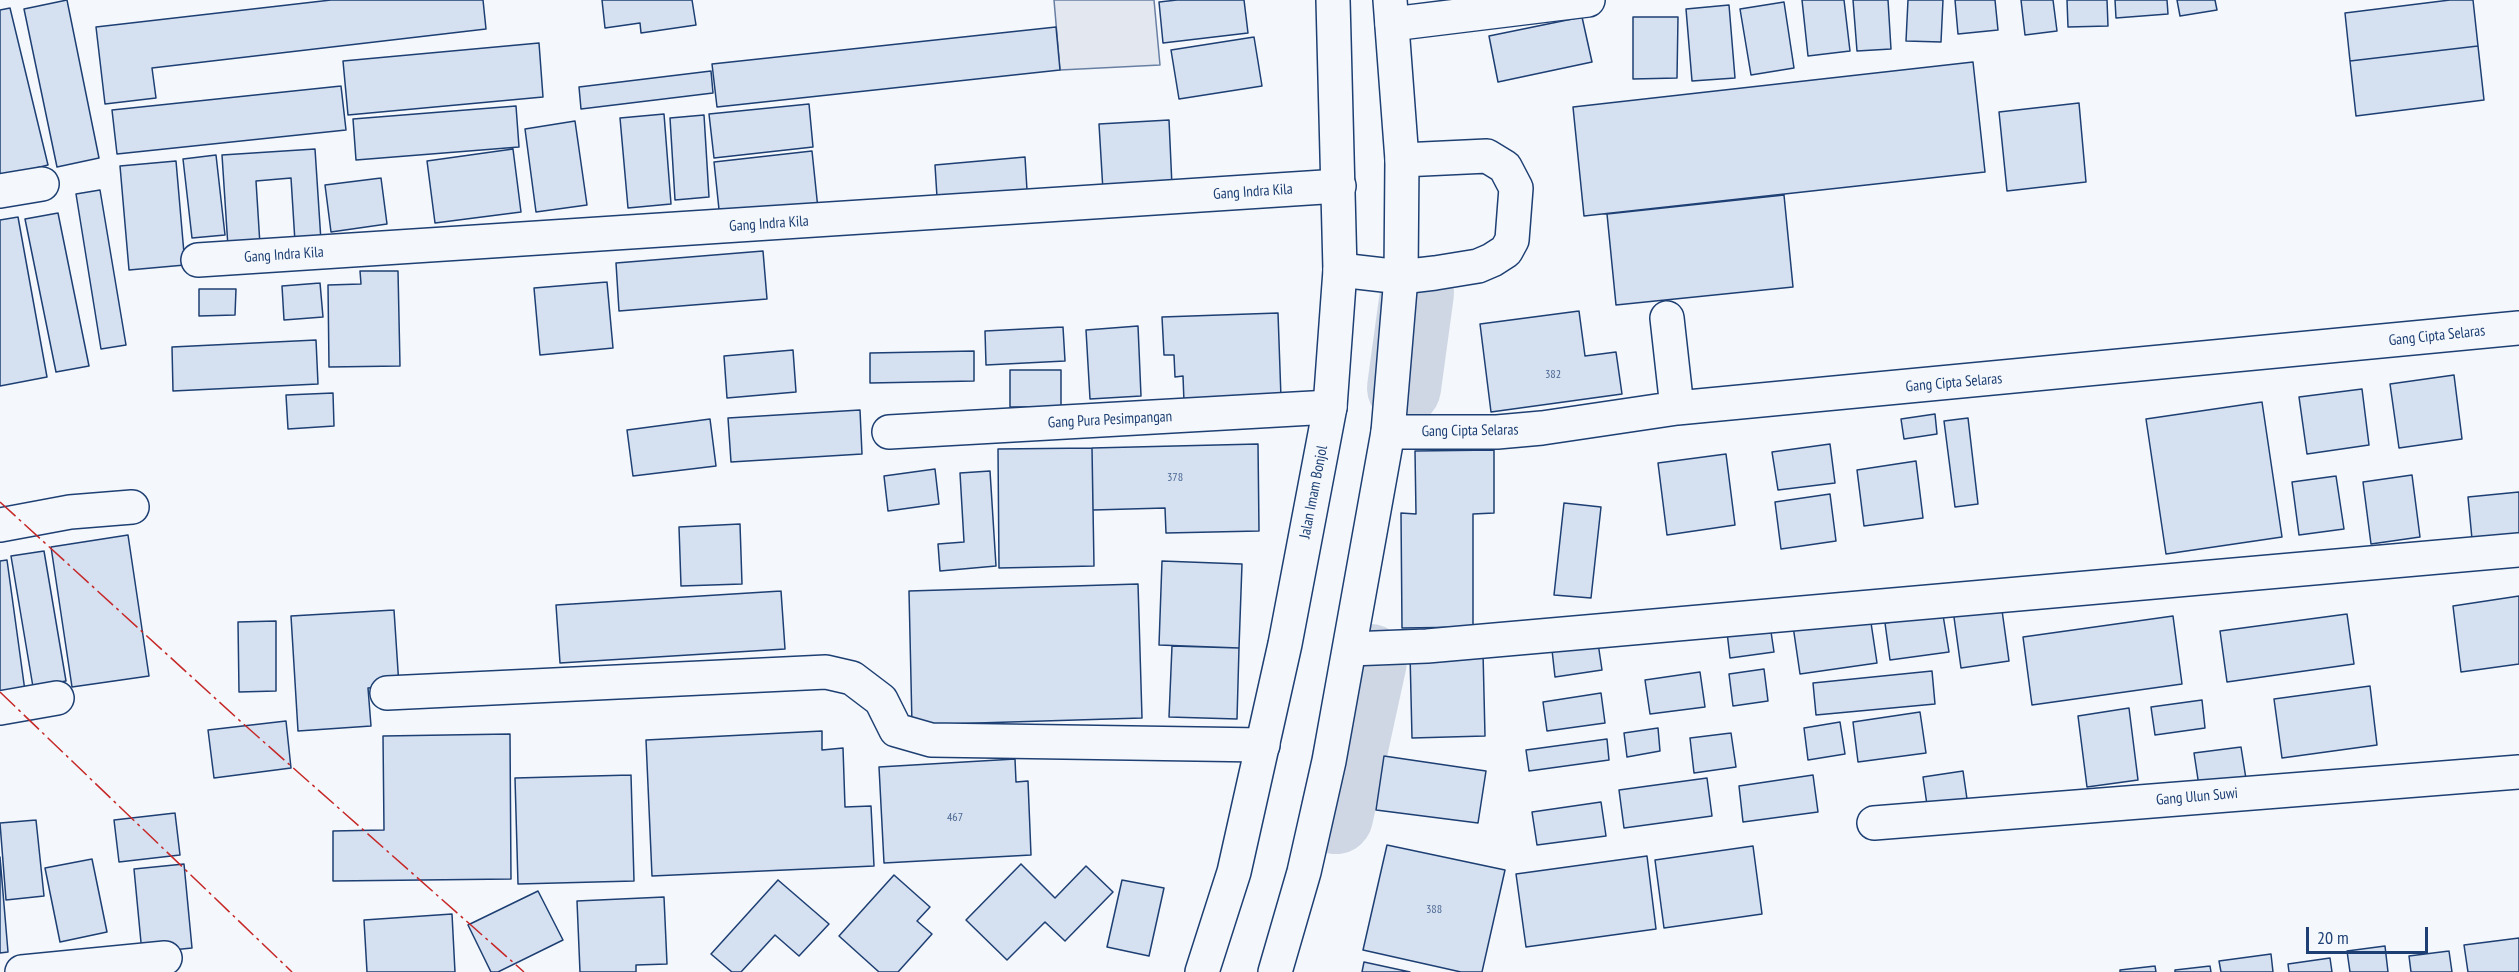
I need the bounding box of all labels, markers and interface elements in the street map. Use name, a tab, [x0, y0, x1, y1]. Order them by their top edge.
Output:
street label: Gang Indra Kila	[1213, 180, 1293, 204]
street label: Gang Indra Kila	[729, 212, 809, 236]
street label: Gang Indra Kila	[244, 243, 324, 267]
street label: Gang Cipta Selaras	[2388, 322, 2486, 350]
house number: 382	[1545, 368, 1561, 382]
street label: Gang Cipta Selaras	[1905, 370, 2003, 396]
street label: Gang Pura Pesimpangan	[1047, 408, 1173, 432]
street label: Gang Cipta Selaras	[1421, 421, 1519, 441]
street label: Jalan Imam Bonjol	[1296, 444, 1332, 540]
house number: 378	[1167, 471, 1183, 485]
street label: Gang Ulun Suwi	[2155, 784, 2239, 810]
house number: 467	[947, 811, 963, 825]
house number: 388	[1426, 903, 1442, 917]
scale bar	[2309, 915, 2430, 953]
text: 20 m	[2317, 926, 2349, 949]

